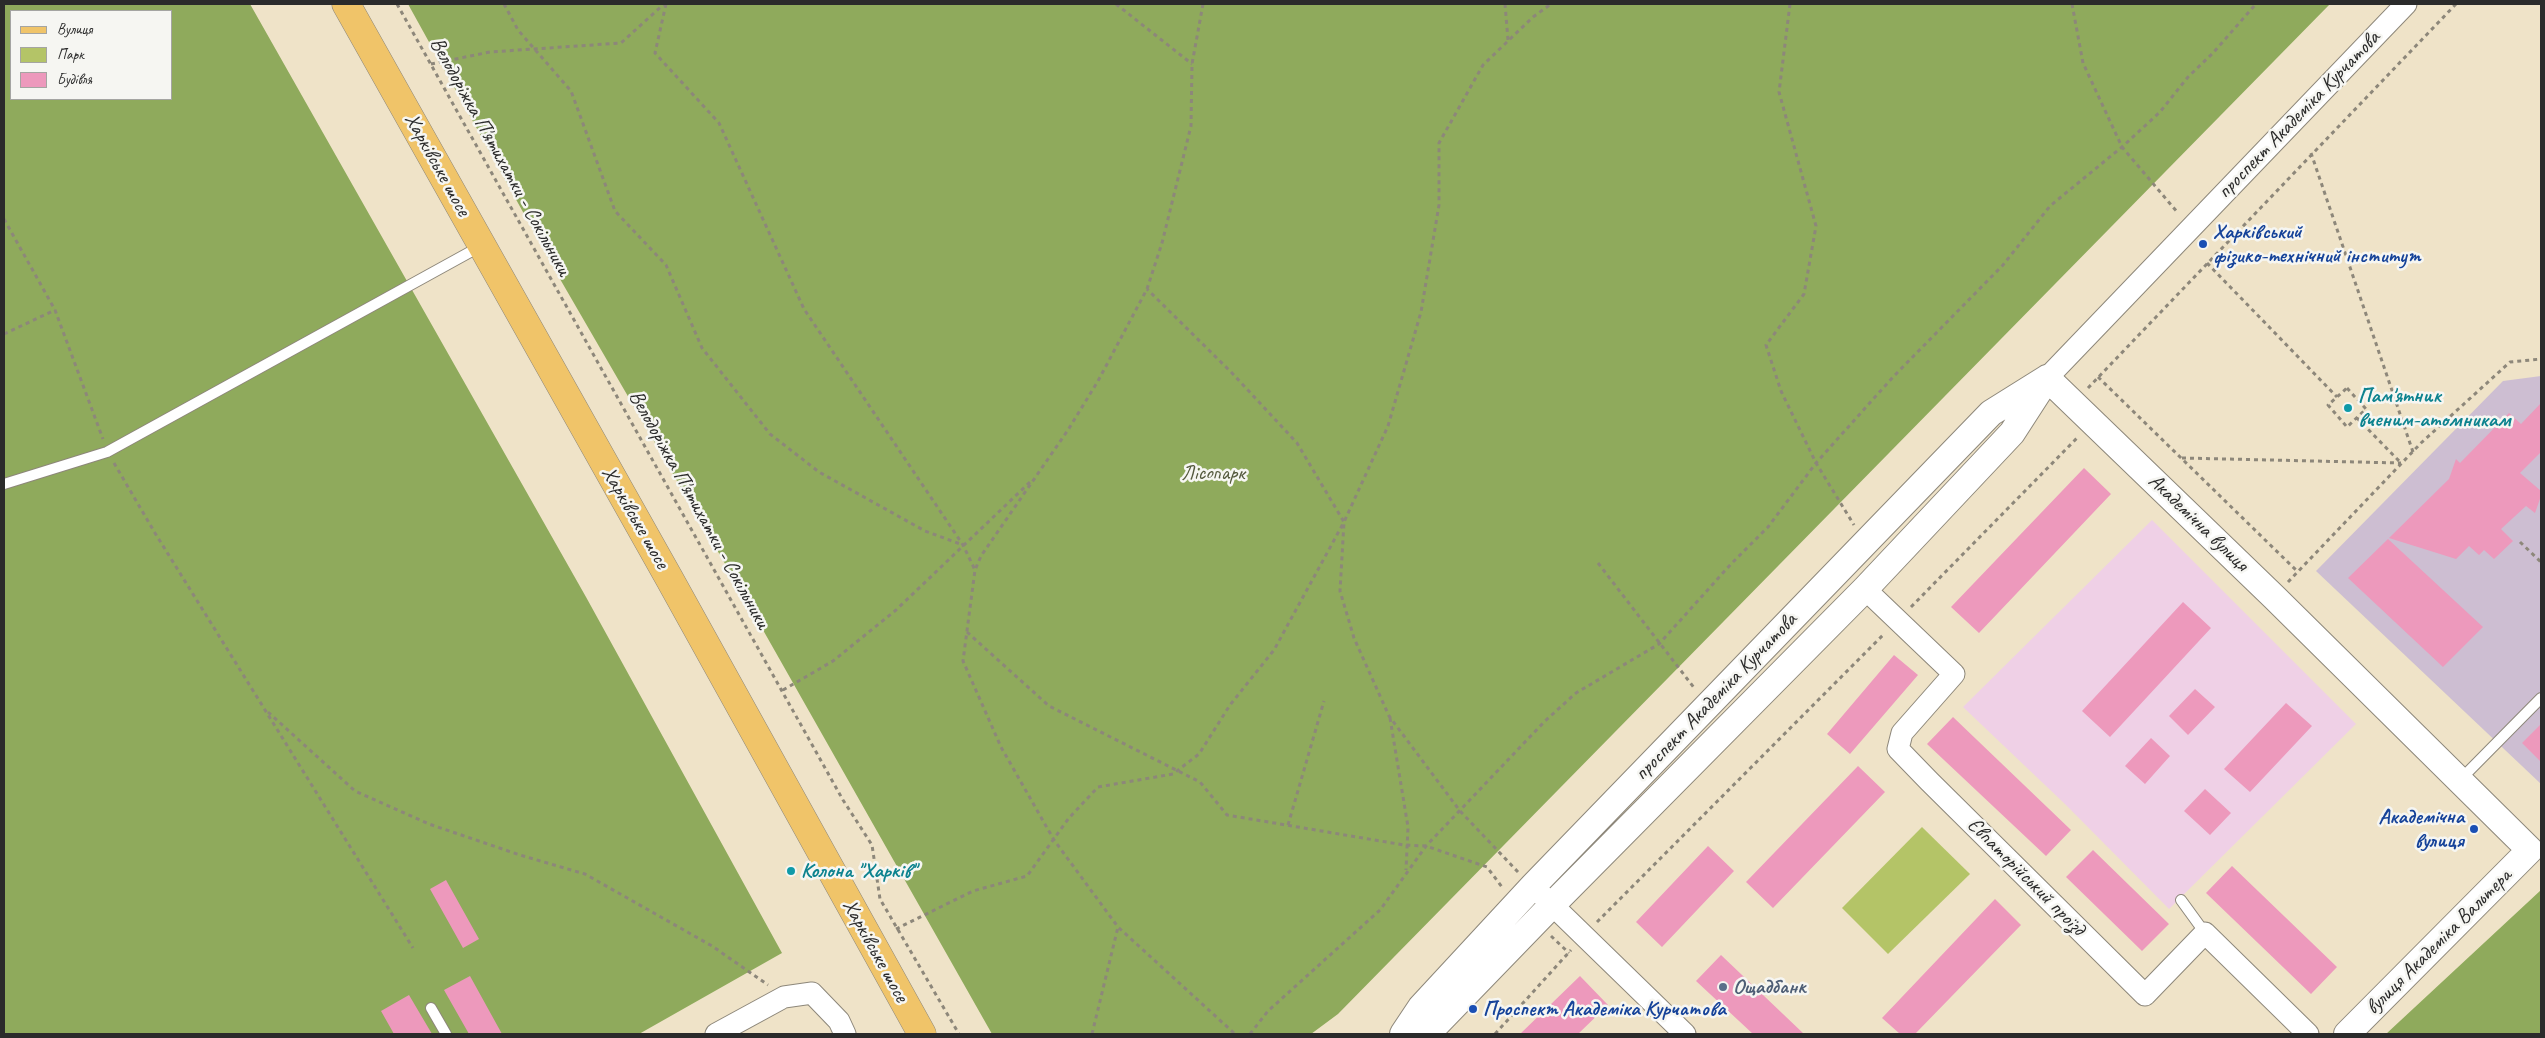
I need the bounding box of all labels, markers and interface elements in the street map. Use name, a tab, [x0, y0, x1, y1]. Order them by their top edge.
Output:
legend	[10, 10, 172, 100]
text: Вулиця	[57, 20, 93, 39]
street label: проспект Академіка Курчатова	[2212, 26, 2386, 204]
street label: Велодоріжка П'ятихатки - Сокільники	[424, 33, 576, 281]
text: Парк	[57, 45, 84, 64]
text: Будівля	[57, 70, 92, 89]
street label: Харківське шосе	[398, 109, 476, 221]
place label: Харківський фізико-технічний інститут	[2213, 219, 2421, 269]
marker: Харківський фізико-технічний інститут	[2197, 238, 2209, 250]
place label: Пам'ятник вченим-атомникам	[2358, 383, 2511, 433]
street label: Велодоріжка П'ятихатки - Сокільники	[623, 386, 775, 634]
marker: Пам'ятник вченим-атомникам	[2342, 402, 2354, 414]
park label: Лісопарк	[1181, 460, 1245, 486]
street label: Харківське шосе	[596, 463, 674, 573]
street label: Академічна вулиця	[2143, 469, 2253, 577]
street label: проспект Академіка Курчатова	[1629, 608, 1803, 786]
place label: Академічна вулиця	[2379, 804, 2464, 854]
street label: Євпаторійський проїзд	[1962, 813, 2090, 941]
marker: Академічна вулиця	[2468, 823, 2480, 835]
place label: Колона "Харків"	[801, 858, 916, 884]
street label: вулиця Академіка Вальтера	[2361, 864, 2517, 1020]
marker: Колона "Харків"	[785, 865, 797, 877]
street label: Харківське шосе	[836, 895, 914, 1007]
place label: Ощадбанк	[1733, 974, 1806, 1000]
marker: Ощадбанк	[1717, 981, 1729, 993]
place label: Проспект Академіка Курчатова	[1483, 996, 1726, 1022]
marker: Проспект Академіка Курчатова	[1467, 1003, 1479, 1015]

